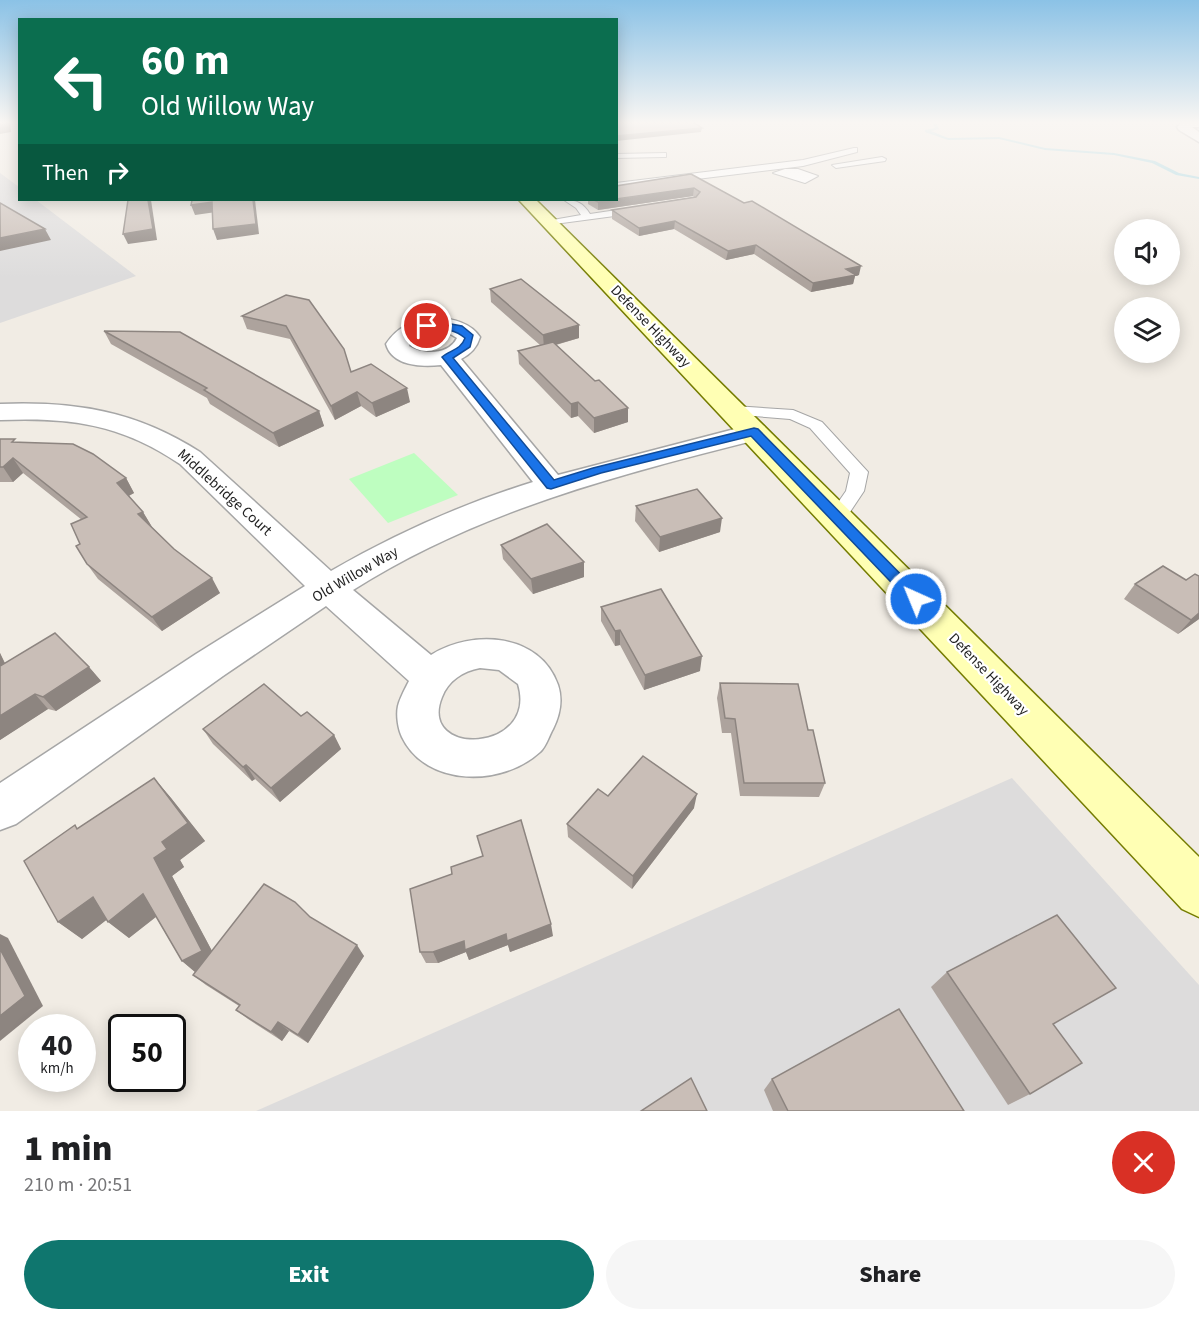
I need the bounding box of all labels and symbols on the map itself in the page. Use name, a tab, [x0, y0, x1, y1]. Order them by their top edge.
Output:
street label: Defense Highway	[606, 280, 696, 372]
pin	[401, 300, 452, 351]
street label: Middlebridge Court	[173, 444, 277, 541]
street label: Old Willow Way	[308, 541, 402, 608]
position arrow	[884, 567, 948, 631]
street label: Defense Highway	[944, 628, 1034, 720]
speed limit sign: 50	[108, 1014, 186, 1092]

